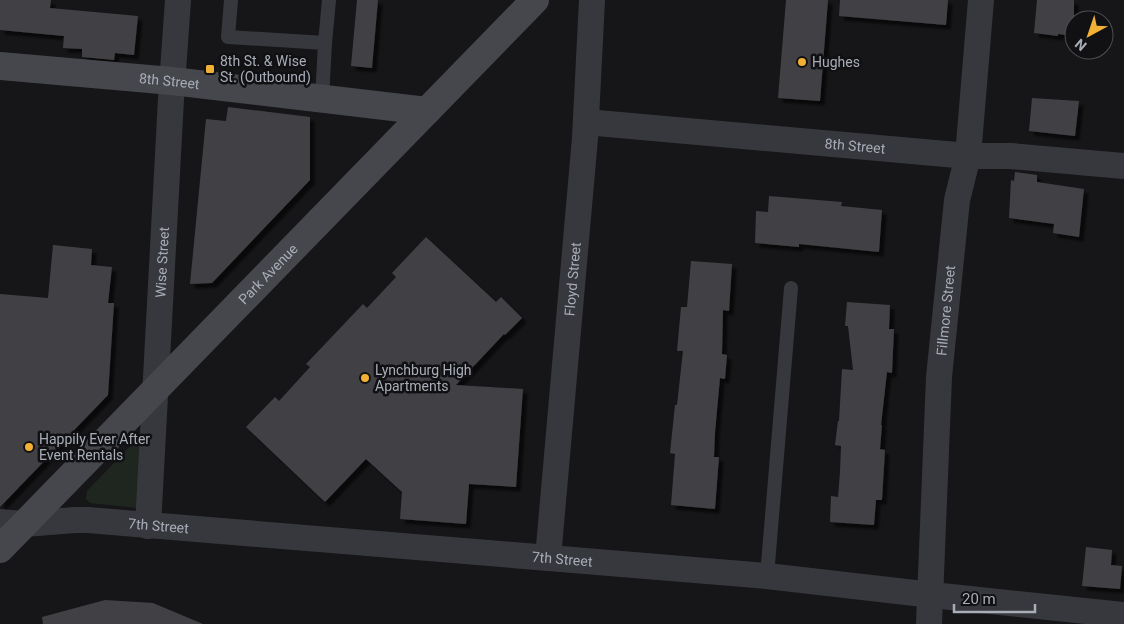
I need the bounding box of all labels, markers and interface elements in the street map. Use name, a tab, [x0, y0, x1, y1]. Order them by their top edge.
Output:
north arrow	[1064, 10, 1114, 60]
text: N	[1072, 36, 1090, 54]
place label: 8th St. & Wise St. (Outbound)	[220, 53, 311, 86]
place label: Hughes	[812, 54, 860, 70]
marker: Hughes	[796, 56, 808, 68]
marker: 8th St. & Wise St. (Outbound)	[204, 63, 216, 75]
street label: 8th Street	[138, 70, 201, 92]
street label: 8th Street	[824, 135, 886, 157]
street label: Wise Street	[152, 226, 172, 298]
street label: Park Avenue	[235, 241, 301, 307]
street label: Floyd Street	[561, 241, 584, 317]
street label: Fillmore Street	[933, 264, 958, 357]
place label: Lynchburg High Apartments	[375, 362, 472, 394]
marker: Lynchburg High Apartments	[359, 372, 371, 384]
place label: Happily Ever After Event Rentals	[39, 431, 150, 463]
marker: Happily Ever After Event Rentals	[23, 441, 35, 453]
street label: 7th Street	[128, 515, 190, 536]
street label: 7th Street	[531, 549, 593, 570]
scale bar	[954, 582, 1035, 614]
text: 20 m	[962, 590, 996, 608]

